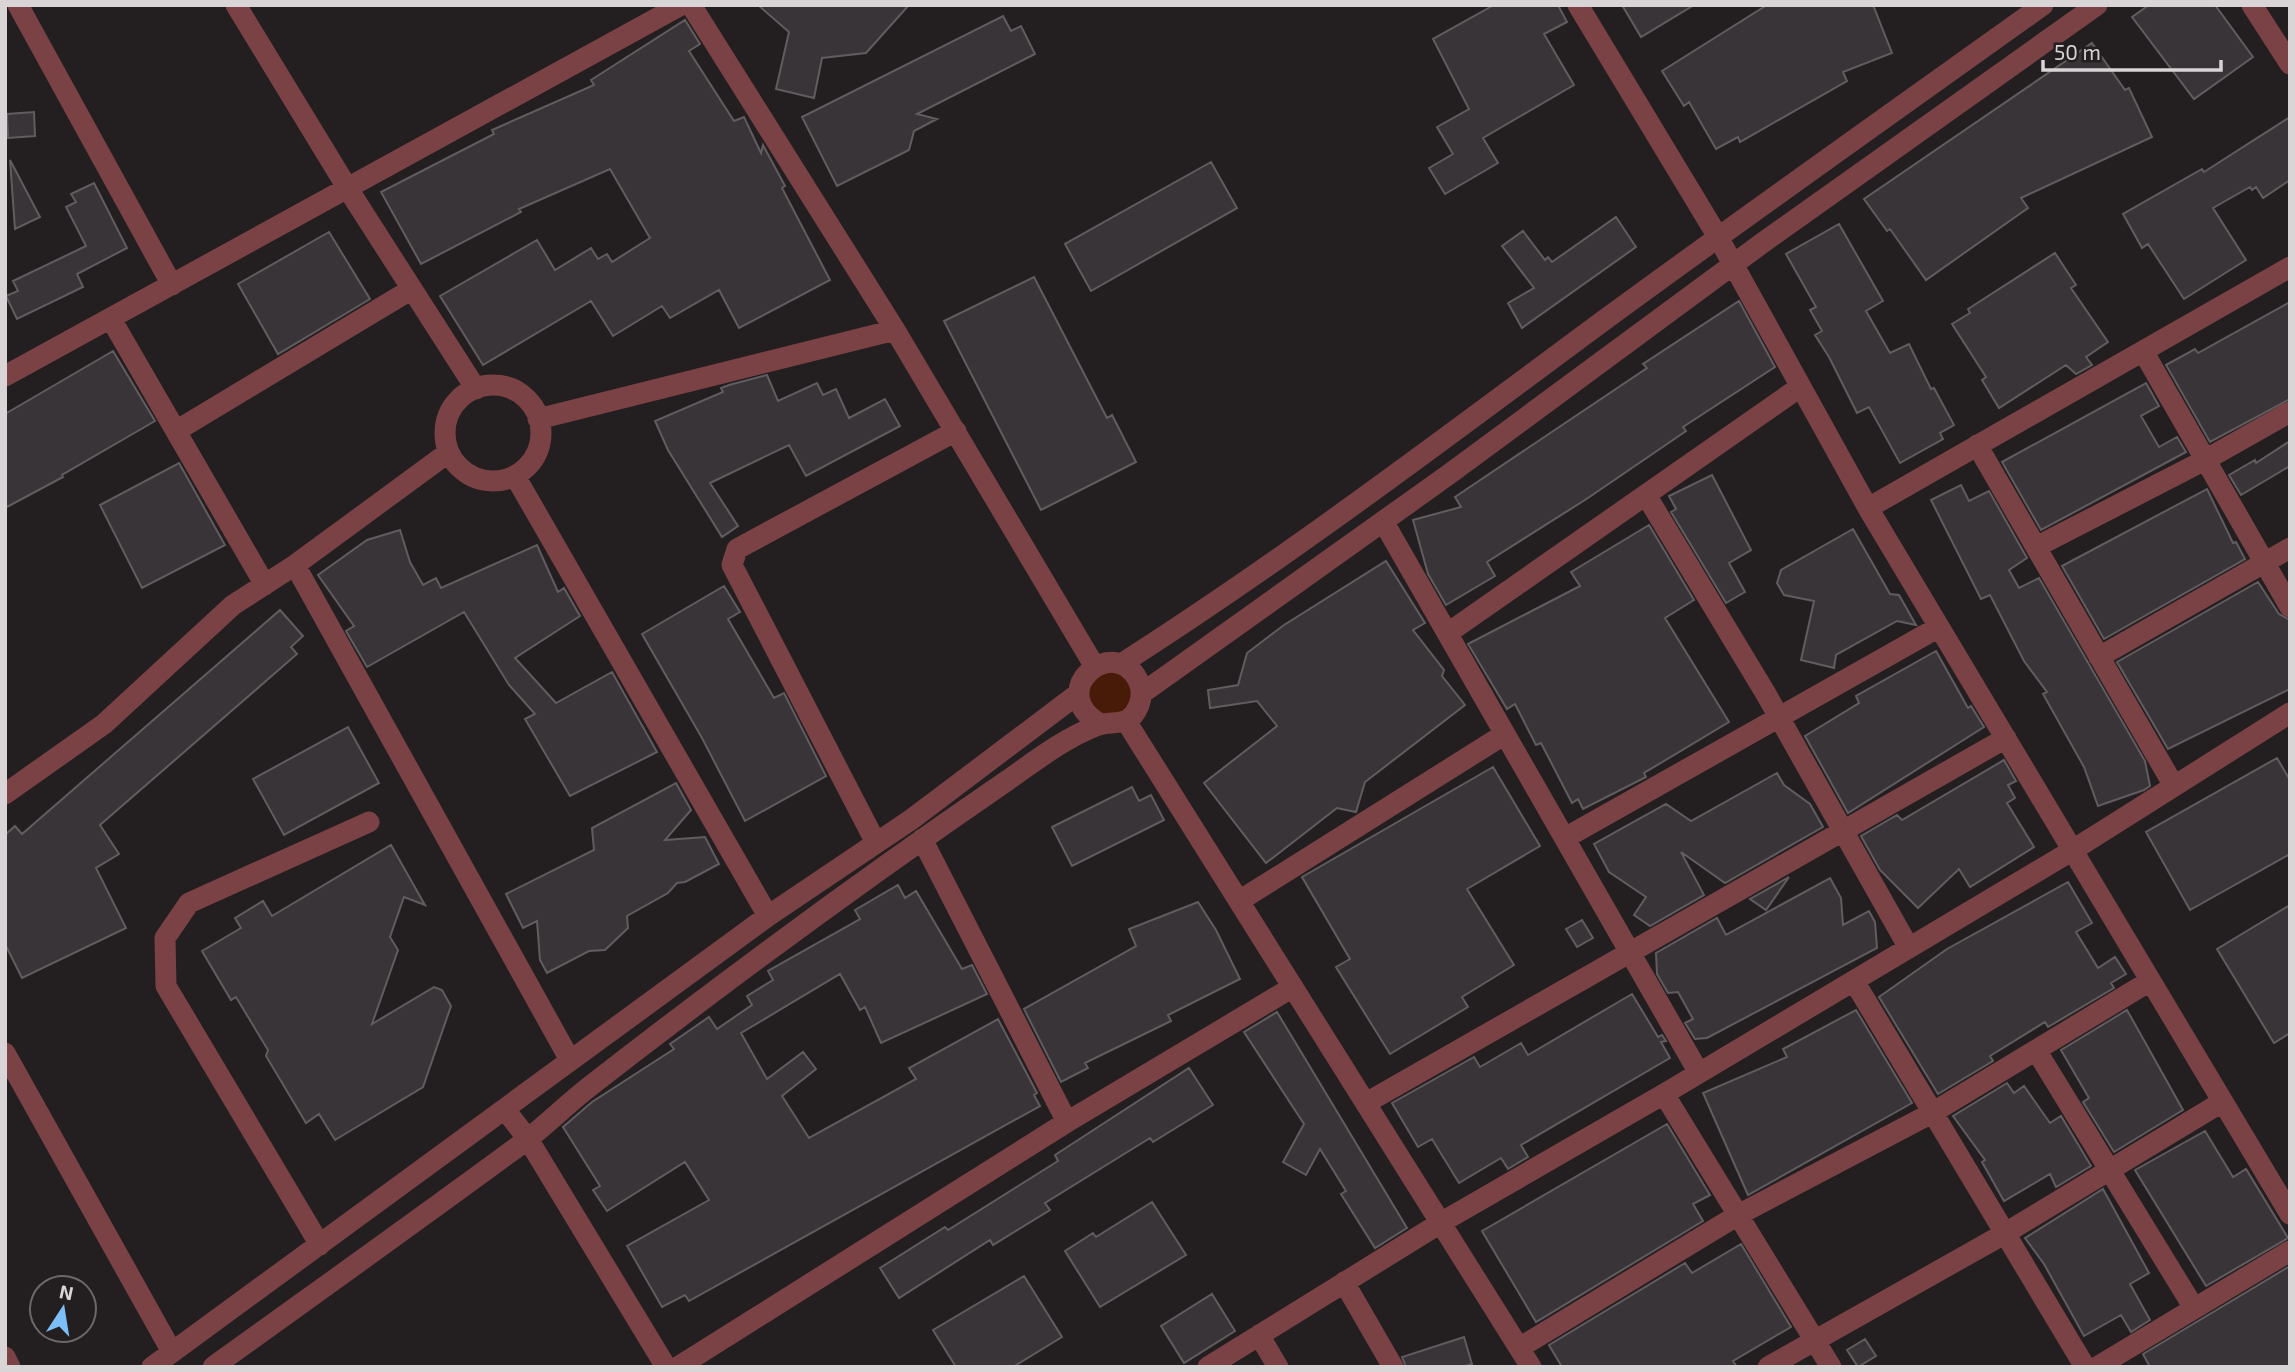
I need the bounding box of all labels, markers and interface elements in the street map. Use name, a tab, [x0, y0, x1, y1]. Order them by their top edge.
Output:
scale bar	[2043, 28, 2222, 72]
text: 50 m	[2054, 39, 2101, 64]
north arrow	[28, 1274, 98, 1344]
text: N	[58, 1279, 76, 1305]

